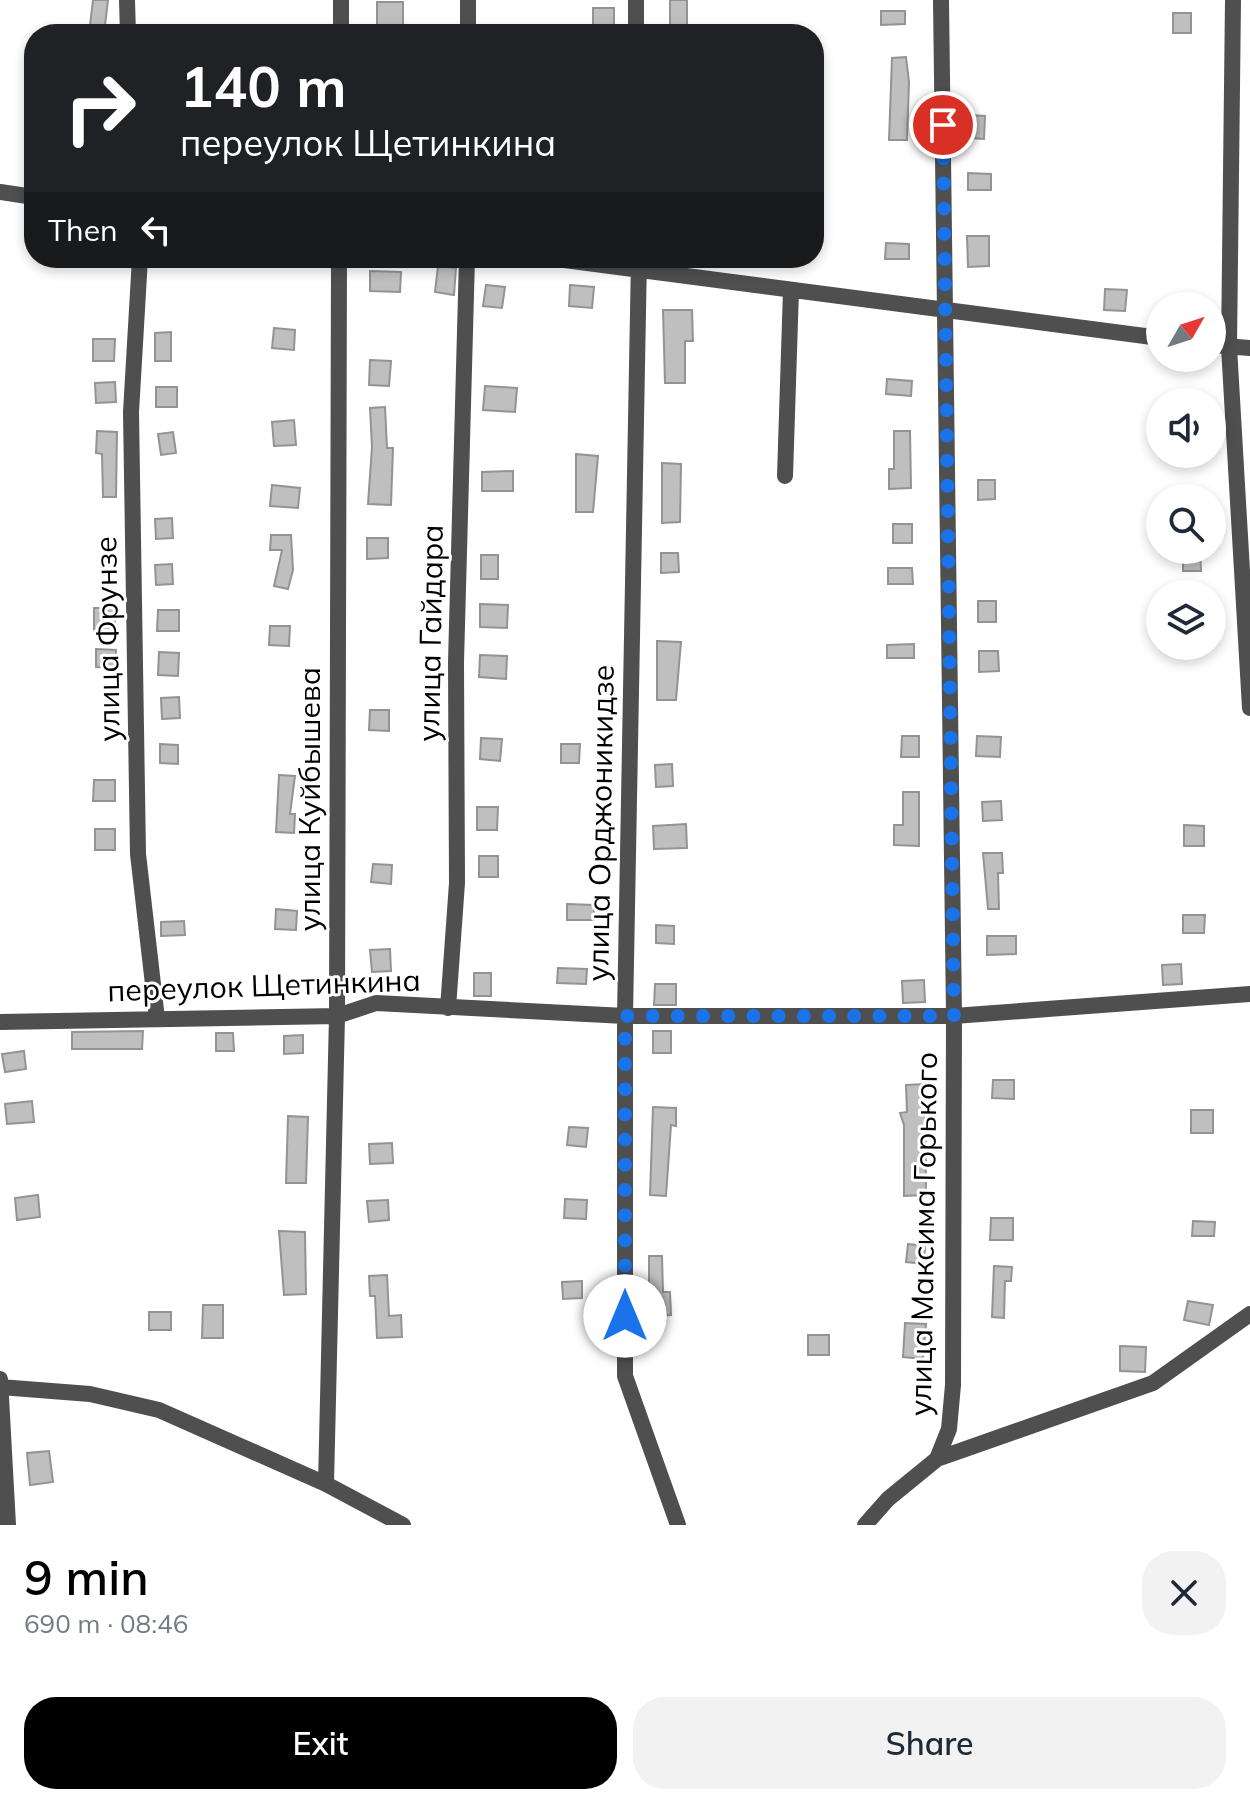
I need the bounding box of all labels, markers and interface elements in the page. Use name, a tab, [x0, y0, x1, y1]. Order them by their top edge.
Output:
text: 140 m	[180, 51, 347, 121]
icon: right	[48, 56, 152, 160]
pin	[909, 91, 977, 159]
icon: arrive	[921, 103, 965, 147]
text: переулок Щетинкина	[180, 120, 556, 165]
icon: left	[134, 208, 178, 252]
text: Then	[48, 211, 118, 249]
north arrow	[1146, 292, 1226, 372]
map controls	[1146, 292, 1226, 660]
button: sound	[1146, 388, 1226, 468]
button: search	[1146, 484, 1226, 564]
street label: улица Гайдара	[409, 524, 451, 742]
street label: улица Фрунзе	[86, 536, 128, 742]
button: layers	[1146, 580, 1226, 660]
street label: улица Орджоникидзе	[578, 664, 622, 982]
street label: улица Куйбышева	[290, 667, 328, 931]
street label: переулок Щетинкина	[107, 961, 421, 1009]
street label: улица Максима Горького	[901, 1052, 945, 1416]
position arrow	[583, 1274, 667, 1358]
text: 9 min	[24, 1547, 149, 1607]
button: close	[1142, 1551, 1226, 1635]
text: 690 m · 08:46	[24, 1607, 188, 1640]
button: Exit	[24, 1697, 617, 1789]
button: Share	[633, 1697, 1226, 1789]

